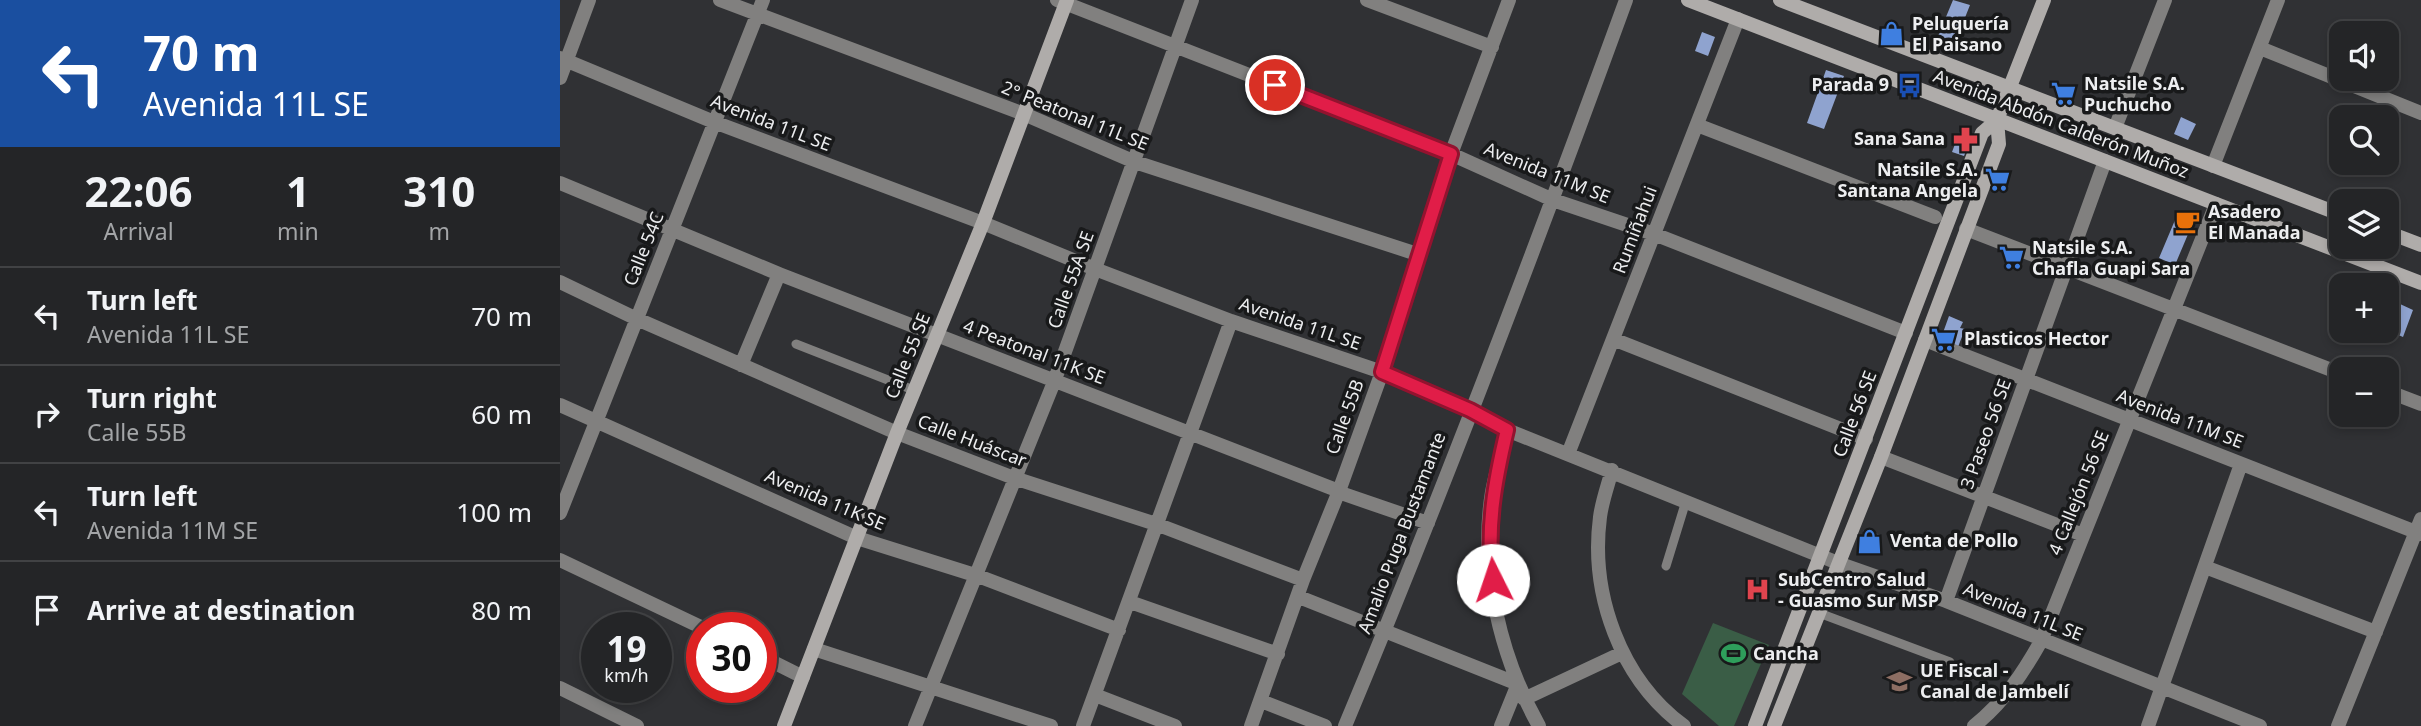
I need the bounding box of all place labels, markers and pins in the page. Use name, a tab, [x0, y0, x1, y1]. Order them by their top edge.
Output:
place label: Peluquería El Paisano	[1912, 11, 2009, 56]
shop icon: Peluquería El Paisano	[1878, 20, 1906, 48]
pin	[1245, 55, 1305, 115]
bus stop icon: Parada 9	[1895, 71, 1923, 99]
place label: Natsile S.A. Puchucho	[2084, 71, 2185, 116]
place label: Parada 9	[1811, 72, 1889, 96]
supermarket icon: Natsile S.A. Puchucho	[2050, 80, 2078, 108]
pharmacy icon: Sana Sana	[1951, 125, 1979, 153]
place label: Sana Sana	[1854, 126, 1945, 150]
place label: Natsile S.A. Santana Angela	[1837, 157, 1978, 202]
supermarket icon: Natsile S.A. Santana Angela	[1984, 166, 2012, 194]
place label: Asadero El Manada	[2208, 199, 2301, 244]
cafe icon: Asadero El Manada	[2174, 208, 2202, 236]
place label: Natsile S.A. Chafla Guapi Sara	[2032, 235, 2190, 280]
supermarket icon: Natsile S.A. Chafla Guapi Sara	[1998, 244, 2026, 272]
supermarket icon: Plasticos Hector	[1930, 325, 1958, 353]
place label: Plasticos Hector	[1964, 326, 2109, 350]
shop icon: Venta de Pollo	[1856, 527, 1884, 555]
place label: Venta de Pollo	[1890, 528, 2018, 552]
place label: SubCentro Salud - Guasmo Sur MSP	[1778, 567, 1939, 612]
hospital icon: SubCentro Salud - Guasmo Sur MSP	[1744, 576, 1772, 604]
sports icon: Cancha	[1719, 640, 1747, 668]
place label: Cancha	[1753, 641, 1819, 665]
place label: UE Fiscal - Canal de Jambelí	[1920, 658, 2070, 703]
school or university icon: UE Fiscal - Canal de Jambelí	[1886, 667, 1914, 695]

